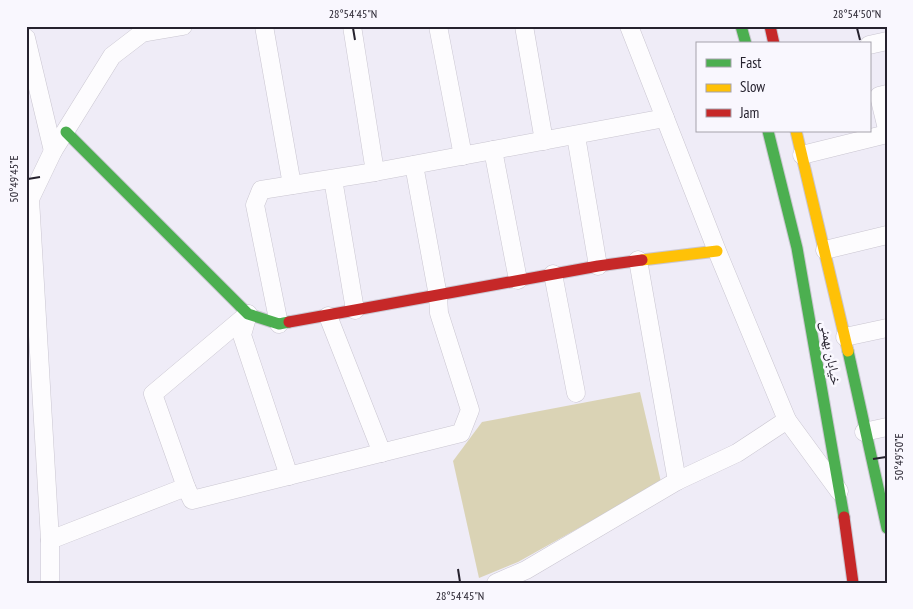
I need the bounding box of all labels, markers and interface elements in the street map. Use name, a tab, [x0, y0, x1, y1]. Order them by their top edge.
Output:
text: 28°54'45"N	[329, 6, 377, 21]
text: 28°54'50"N	[833, 6, 881, 21]
legend	[696, 42, 870, 132]
text: Fast	[740, 53, 761, 72]
text: Slow	[740, 77, 765, 96]
text: Jam	[739, 103, 759, 122]
text: 50°49'45"E	[6, 155, 21, 203]
street label: خیابان بهمنی	[817, 320, 845, 387]
text: 50°49'50"E	[891, 433, 906, 481]
text: 28°54'45"N	[436, 588, 484, 603]

